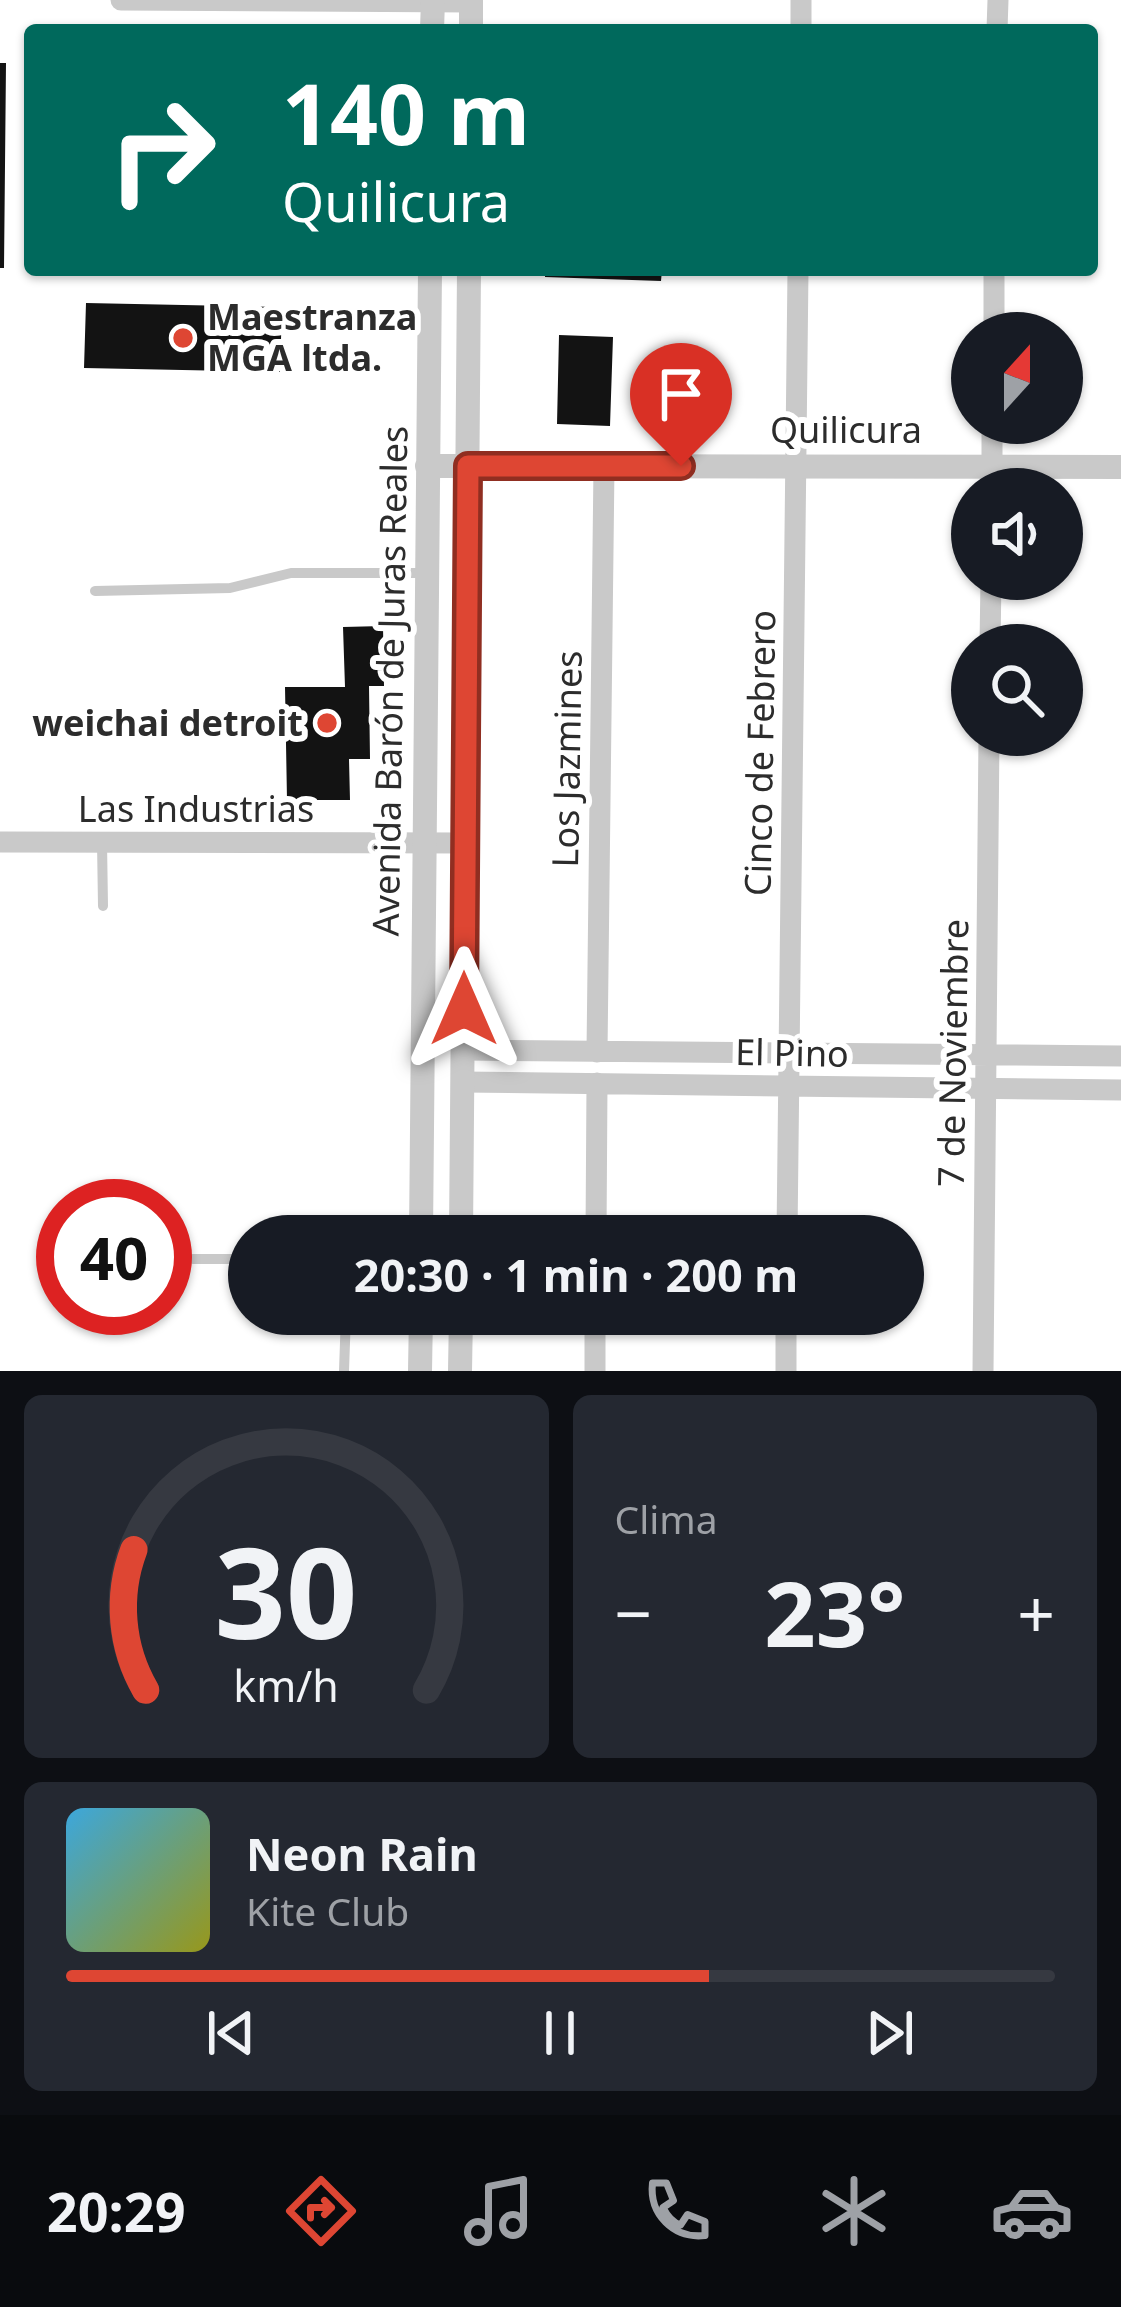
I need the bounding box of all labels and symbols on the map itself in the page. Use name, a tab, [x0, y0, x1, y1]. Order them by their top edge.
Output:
place label: Maestranza MGA ltda.	[207, 292, 417, 382]
north arrow	[951, 312, 1083, 444]
marker: Maestranza MGA ltda.	[170, 325, 196, 351]
pin	[630, 343, 732, 466]
street label: Quilicura	[770, 405, 922, 454]
street label: Avenida Barón de Juras Reales	[361, 425, 418, 937]
street label: Cinco de Febrero	[733, 610, 786, 896]
street label: Los Jazmines	[540, 650, 593, 868]
place label: weichai detroit	[32, 698, 303, 747]
marker: weichai detroit	[314, 710, 340, 736]
street label: Las Industrias	[78, 784, 314, 833]
street label: 7 de Noviembre	[926, 918, 979, 1188]
position arrow	[401, 946, 527, 1072]
street label: El Pino	[735, 1027, 849, 1078]
speed limit sign: 40	[36, 1179, 192, 1335]

